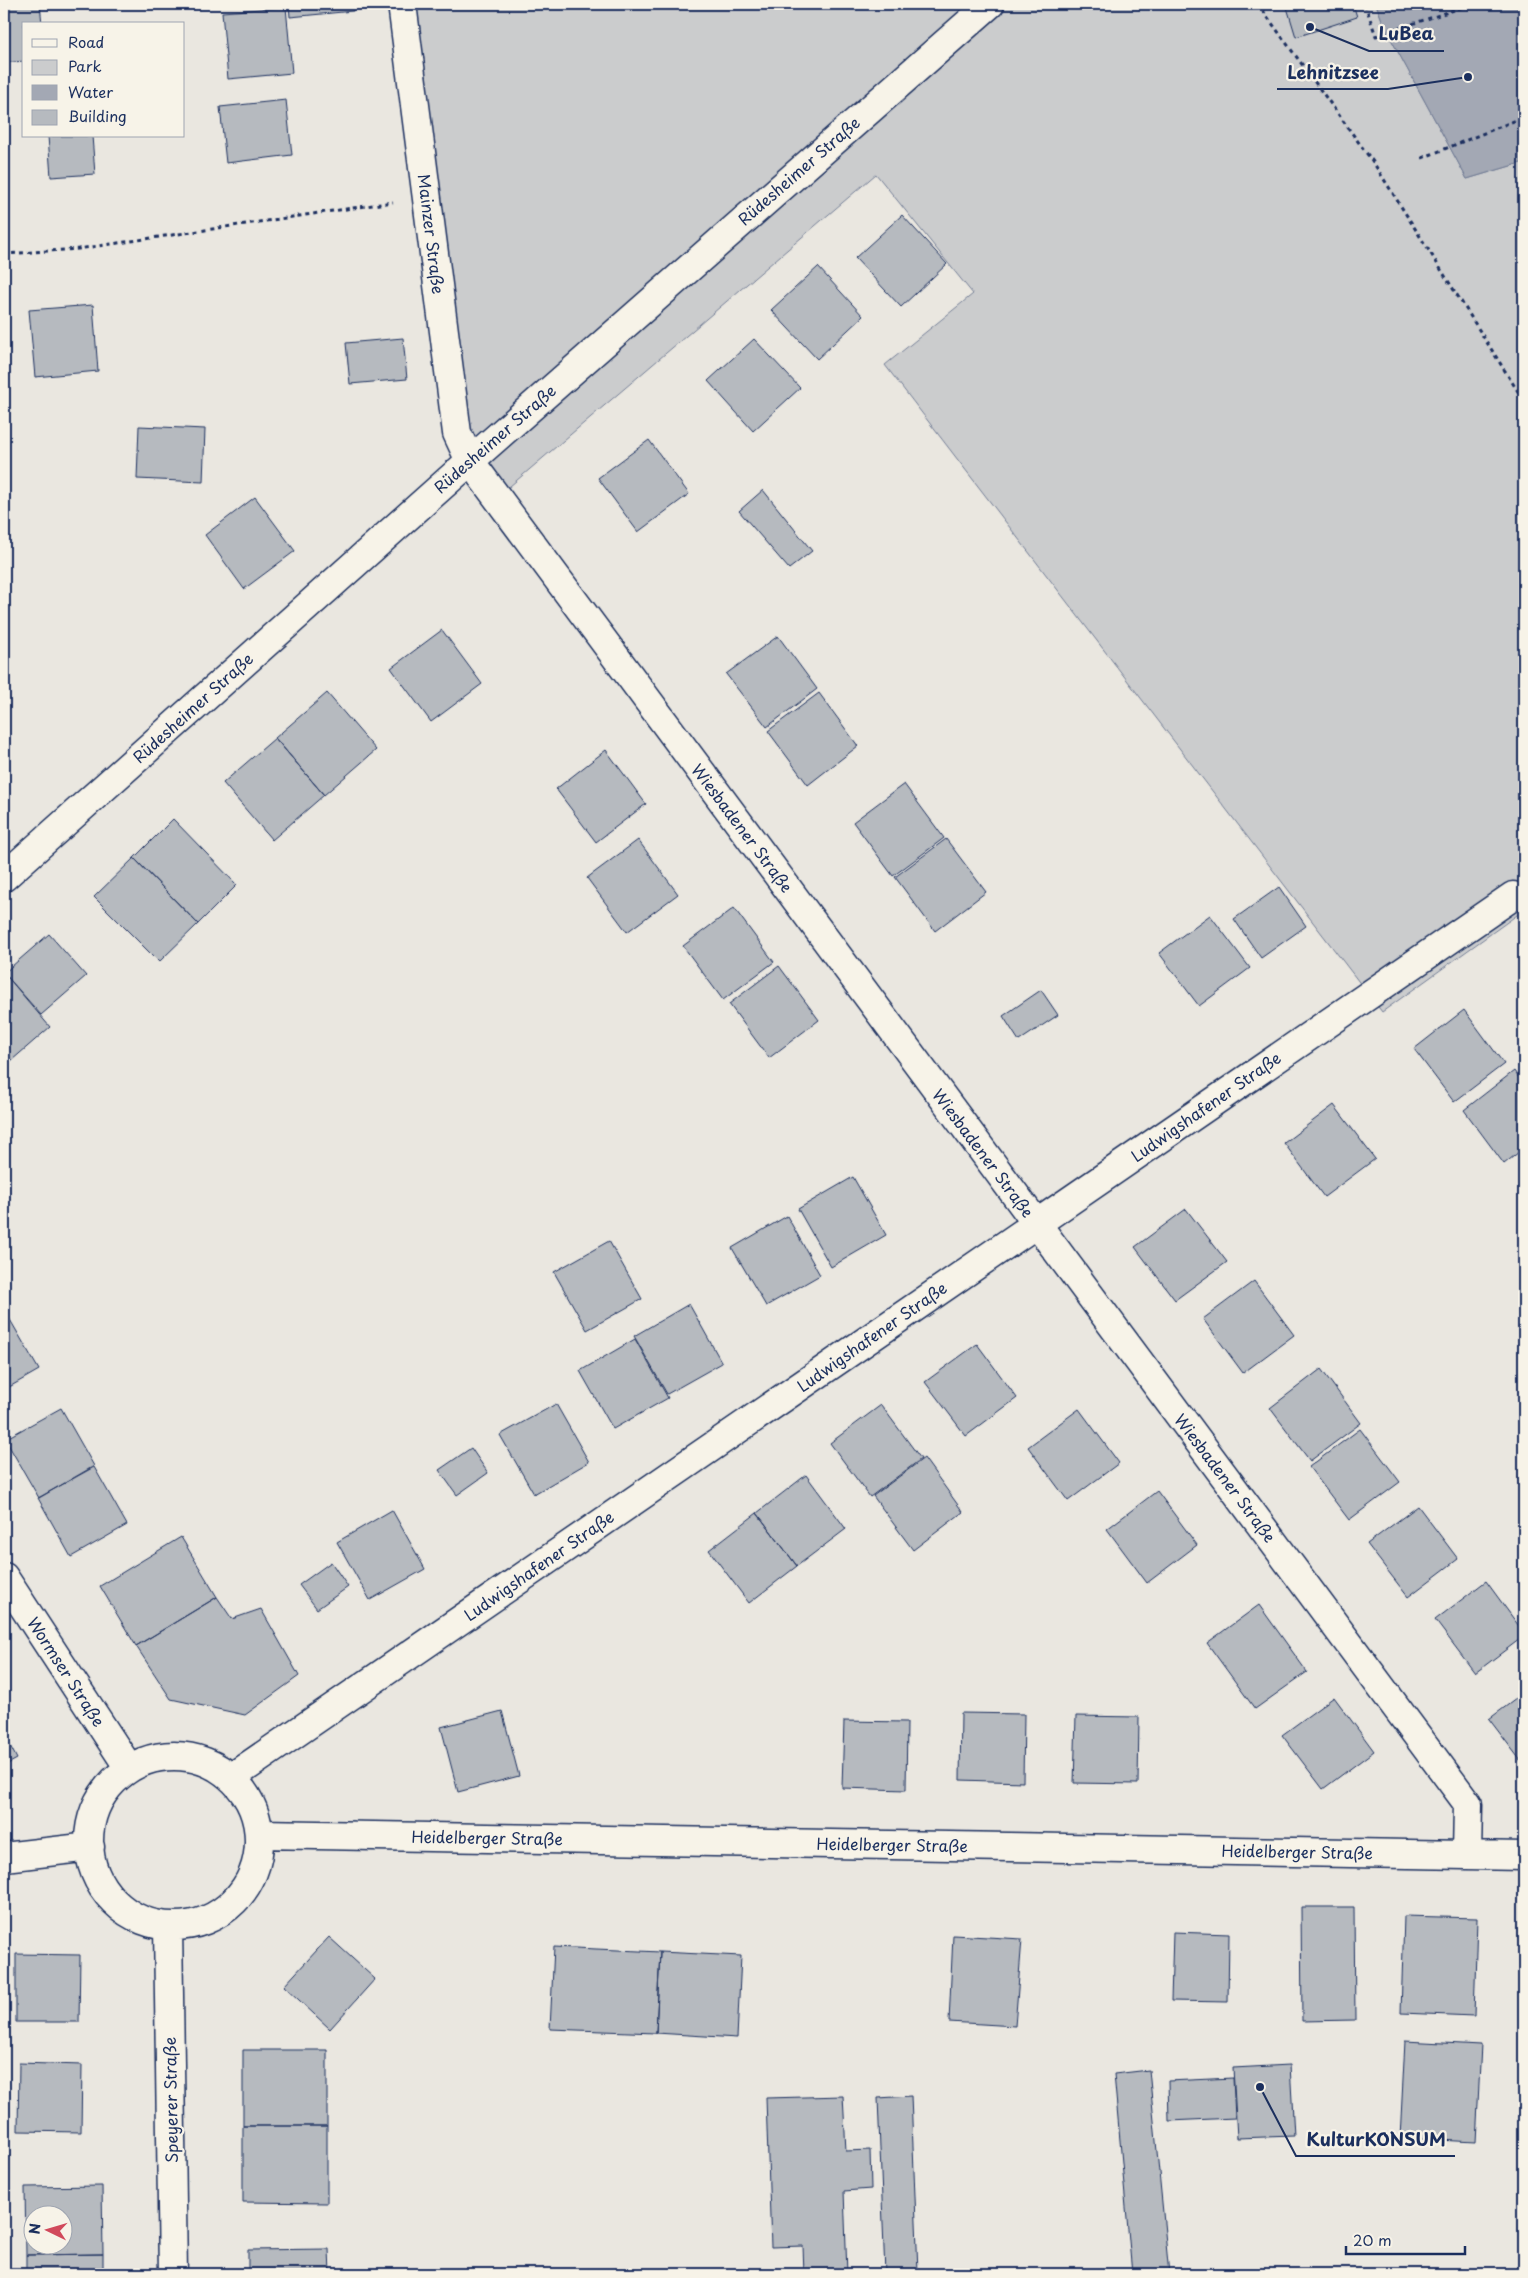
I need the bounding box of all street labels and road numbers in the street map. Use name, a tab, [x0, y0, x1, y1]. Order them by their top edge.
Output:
street label: Rüdesheimer Straße	[732, 110, 865, 230]
street label: Mainzer Straße	[413, 173, 451, 295]
street label: Rüdesheimer Straße	[428, 378, 561, 498]
street label: Rüdesheimer Straße	[127, 646, 258, 768]
street label: Wiesbadener Straße	[686, 758, 799, 897]
street label: Ludwigshafener Straße	[1126, 1045, 1285, 1167]
street label: Wiesbadener Straße	[927, 1083, 1040, 1222]
street label: Ludwigshafener Straße	[792, 1275, 951, 1397]
street label: Wiesbadener Straße	[1169, 1408, 1282, 1547]
street label: Ludwigshafener Straße	[459, 1504, 618, 1626]
street label: Wormser Straße	[22, 1612, 111, 1731]
street label: Heidelberger Straße	[411, 1824, 563, 1850]
street label: Heidelberger Straße	[816, 1831, 968, 1857]
street label: Heidelberger Straße	[1221, 1838, 1373, 1864]
street label: Speyerer Straße	[157, 2037, 183, 2163]

